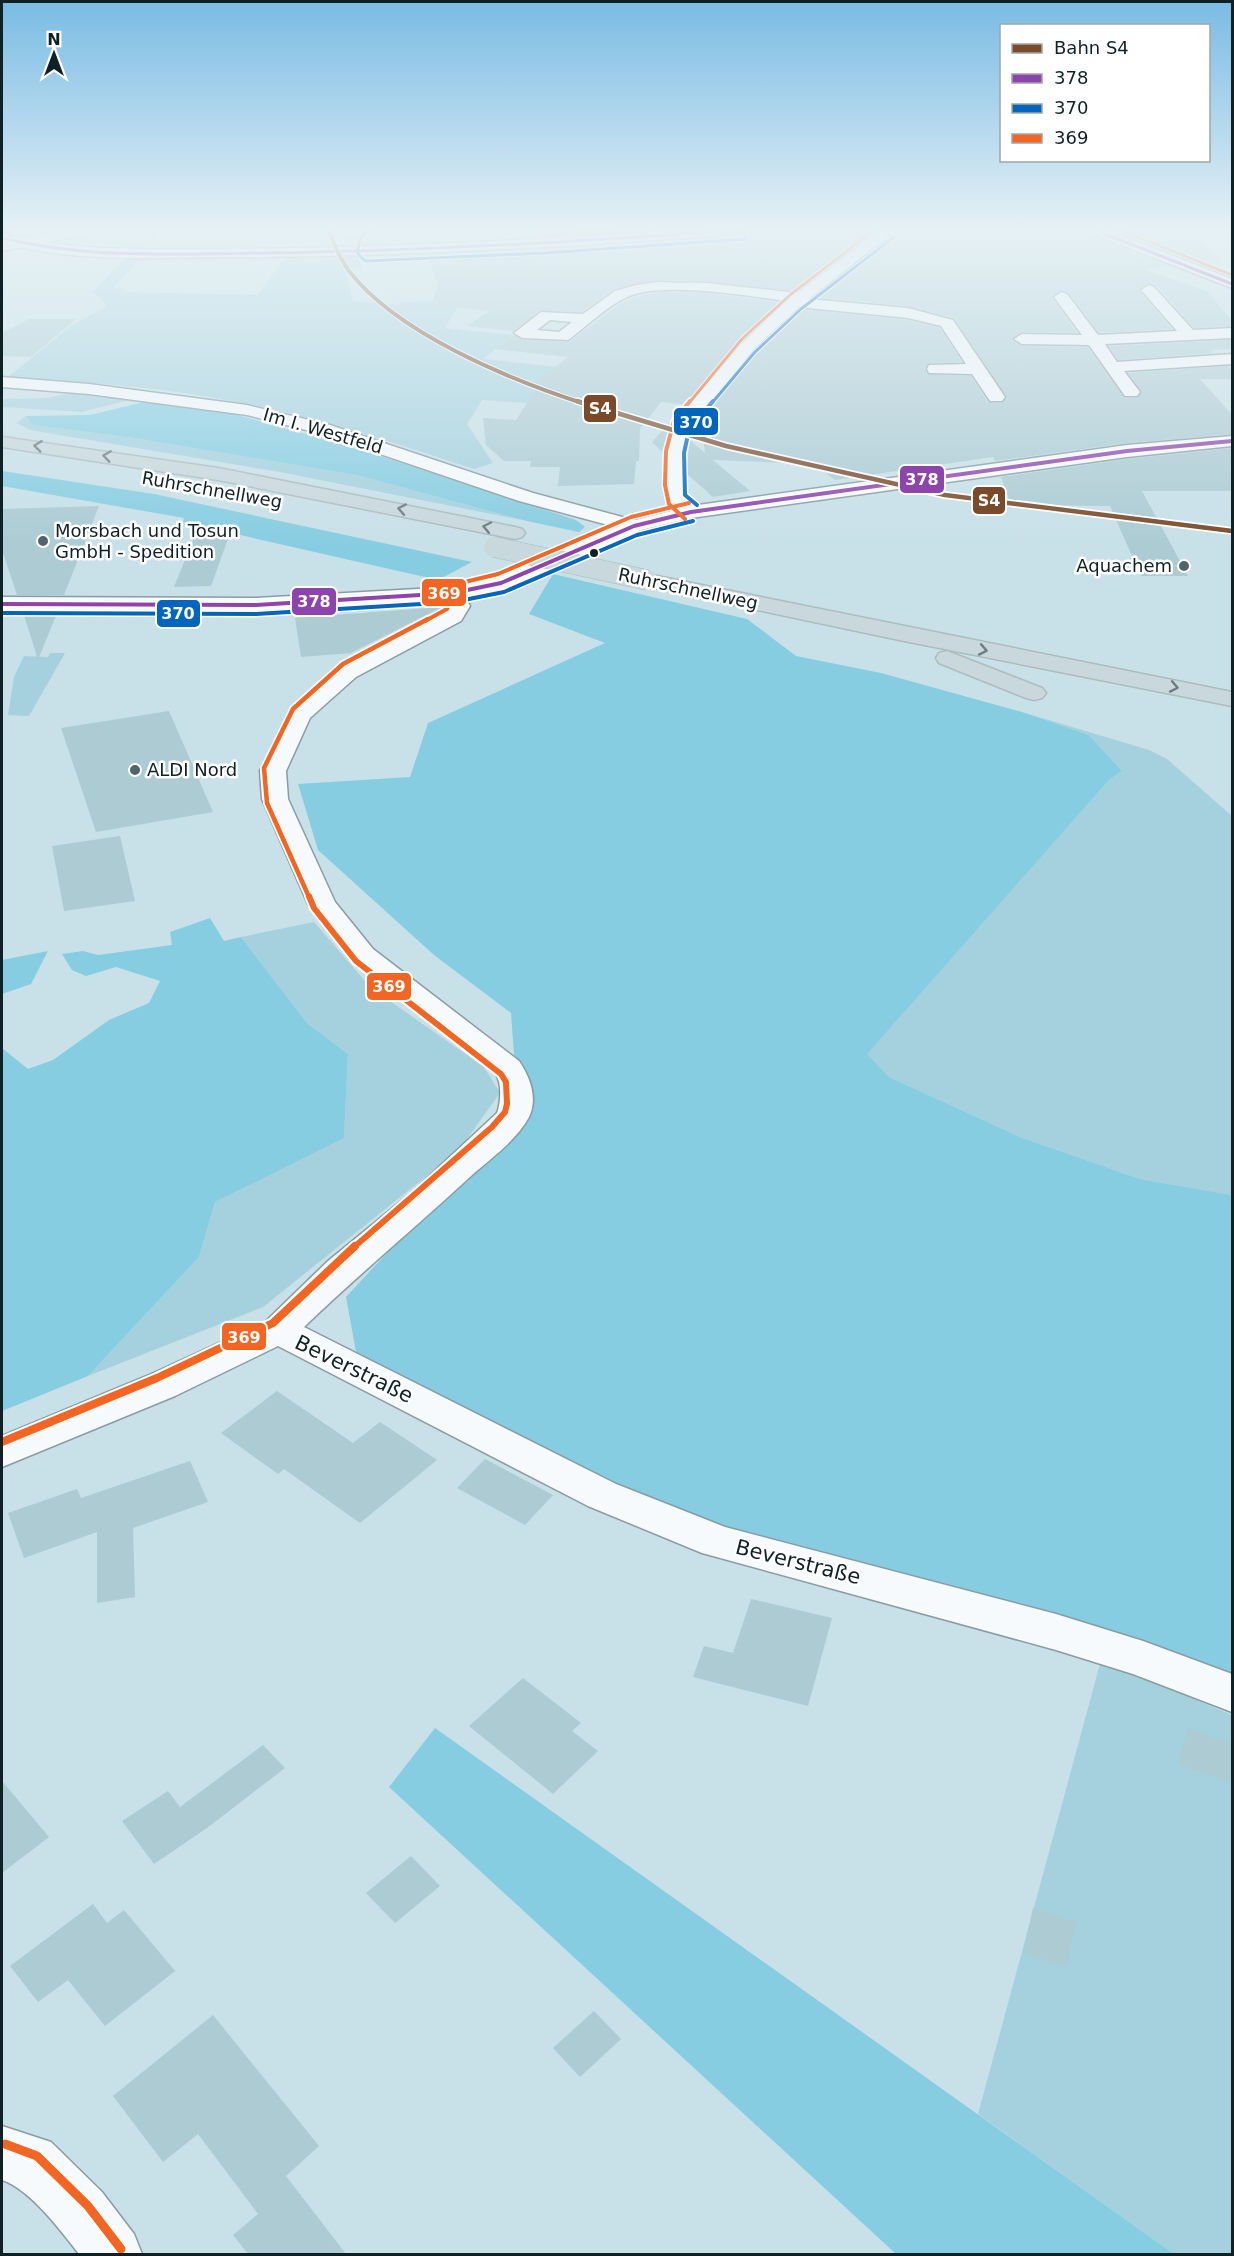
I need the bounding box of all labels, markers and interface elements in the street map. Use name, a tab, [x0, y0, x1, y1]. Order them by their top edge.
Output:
north arrow	[24, 24, 84, 84]
legend	[1000, 24, 1210, 162]
text: N	[47, 30, 61, 49]
text: Bahn S4	[1054, 37, 1129, 58]
text: 378	[1054, 67, 1088, 88]
text: 370	[1054, 97, 1088, 118]
text: 369	[1054, 127, 1088, 148]
line badge: S4	[583, 394, 617, 423]
text: S4	[589, 399, 611, 418]
street label: Im I. Westfeld	[261, 403, 385, 458]
line badge: 370	[673, 407, 719, 436]
text: 370	[679, 413, 713, 432]
one-way arrow	[34, 441, 43, 453]
one-way arrow	[102, 450, 112, 463]
line badge: 378	[899, 465, 945, 494]
street label: Ruhrschnellweg	[140, 467, 284, 512]
text: 378	[905, 470, 939, 489]
line badge: S4	[972, 486, 1006, 515]
text: S4	[978, 491, 1000, 510]
one-way arrow	[398, 503, 408, 516]
place label: Morsbach und Tosun GmbH - Spedition	[55, 520, 239, 562]
one-way arrow	[482, 521, 492, 534]
marker: Morsbach und Tosun GmbH - Spedition	[36, 534, 50, 548]
unlabelled marker	[588, 547, 600, 559]
place label: Aquachem	[1076, 555, 1172, 576]
marker: Aquachem	[1177, 559, 1191, 573]
street label: Ruhrschnellweg	[616, 563, 760, 614]
line badge: 369	[421, 578, 467, 607]
text: 369	[427, 584, 461, 603]
line badge: 378	[291, 587, 337, 616]
text: 378	[297, 592, 331, 611]
line badge: 370	[156, 599, 201, 628]
text: 370	[161, 604, 195, 623]
one-way arrow	[978, 643, 988, 656]
one-way arrow	[1169, 680, 1179, 693]
place label: ALDI Nord	[147, 759, 237, 780]
marker: ALDI Nord	[128, 763, 142, 777]
line badge: 369	[366, 972, 412, 1001]
text: 369	[372, 977, 406, 996]
line badge: 369	[221, 1322, 267, 1351]
text: 369	[227, 1328, 261, 1347]
street label: Beverstraße	[291, 1330, 417, 1408]
street label: Beverstraße	[733, 1535, 863, 1589]

